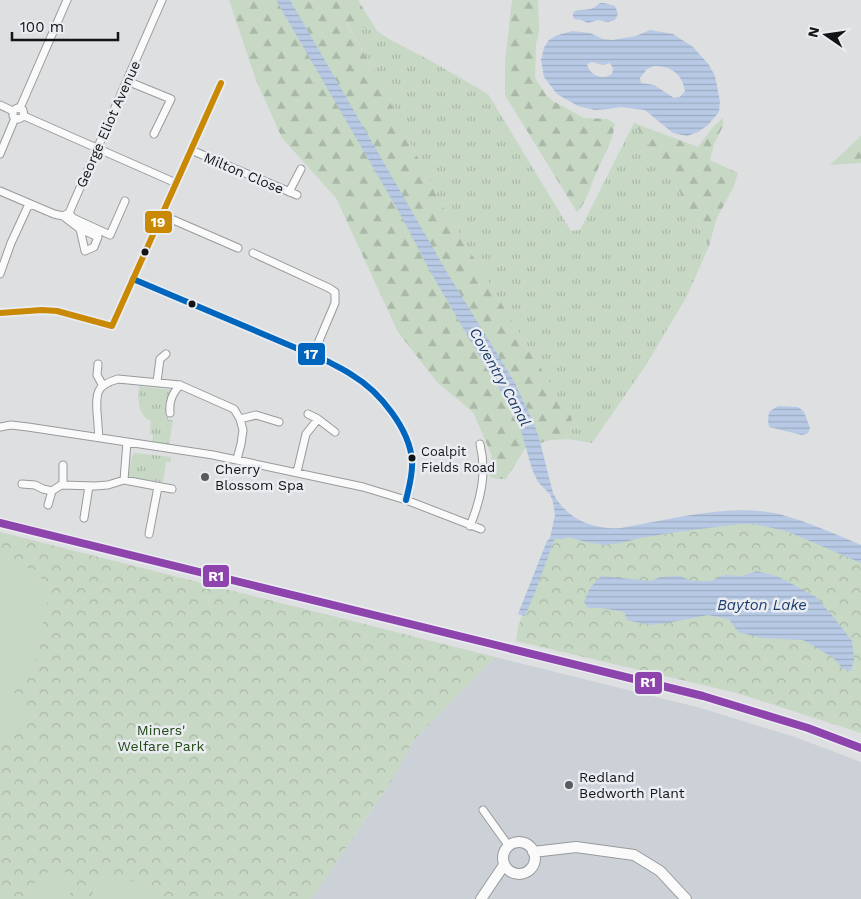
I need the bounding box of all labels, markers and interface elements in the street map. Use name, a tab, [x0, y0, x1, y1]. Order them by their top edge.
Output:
scale bar	[12, 10, 119, 42]
north arrow	[801, 10, 851, 60]
text: 100 m	[20, 18, 64, 36]
text: N	[804, 25, 822, 39]
street label: George Eliot Avenue	[73, 58, 143, 190]
street label: Milton Close	[202, 149, 286, 197]
line badge: 19	[144, 210, 173, 234]
text: 19	[151, 214, 165, 230]
unlabelled marker	[140, 247, 150, 257]
unlabelled marker	[187, 299, 197, 309]
water label: Coventry Canal	[465, 325, 535, 430]
line badge: 17	[297, 342, 326, 366]
text: 17	[304, 346, 319, 362]
place label: Coalpit Fields Road	[421, 444, 495, 475]
marker: Coalpit Fields Road	[407, 453, 417, 463]
place label: Cherry Blossom Spa	[215, 461, 304, 493]
marker: Cherry Blossom Spa	[199, 471, 211, 483]
line badge: R1	[202, 564, 230, 588]
text: R1	[208, 568, 224, 584]
water label: Bayton Lake	[717, 596, 807, 614]
line badge: R1	[634, 671, 663, 695]
text: R1	[640, 674, 656, 690]
park label: Miners' Welfare Park	[118, 722, 204, 754]
place label: Redland Bedworth Plant	[579, 769, 685, 801]
marker: Redland Bedworth Plant	[563, 779, 575, 791]

